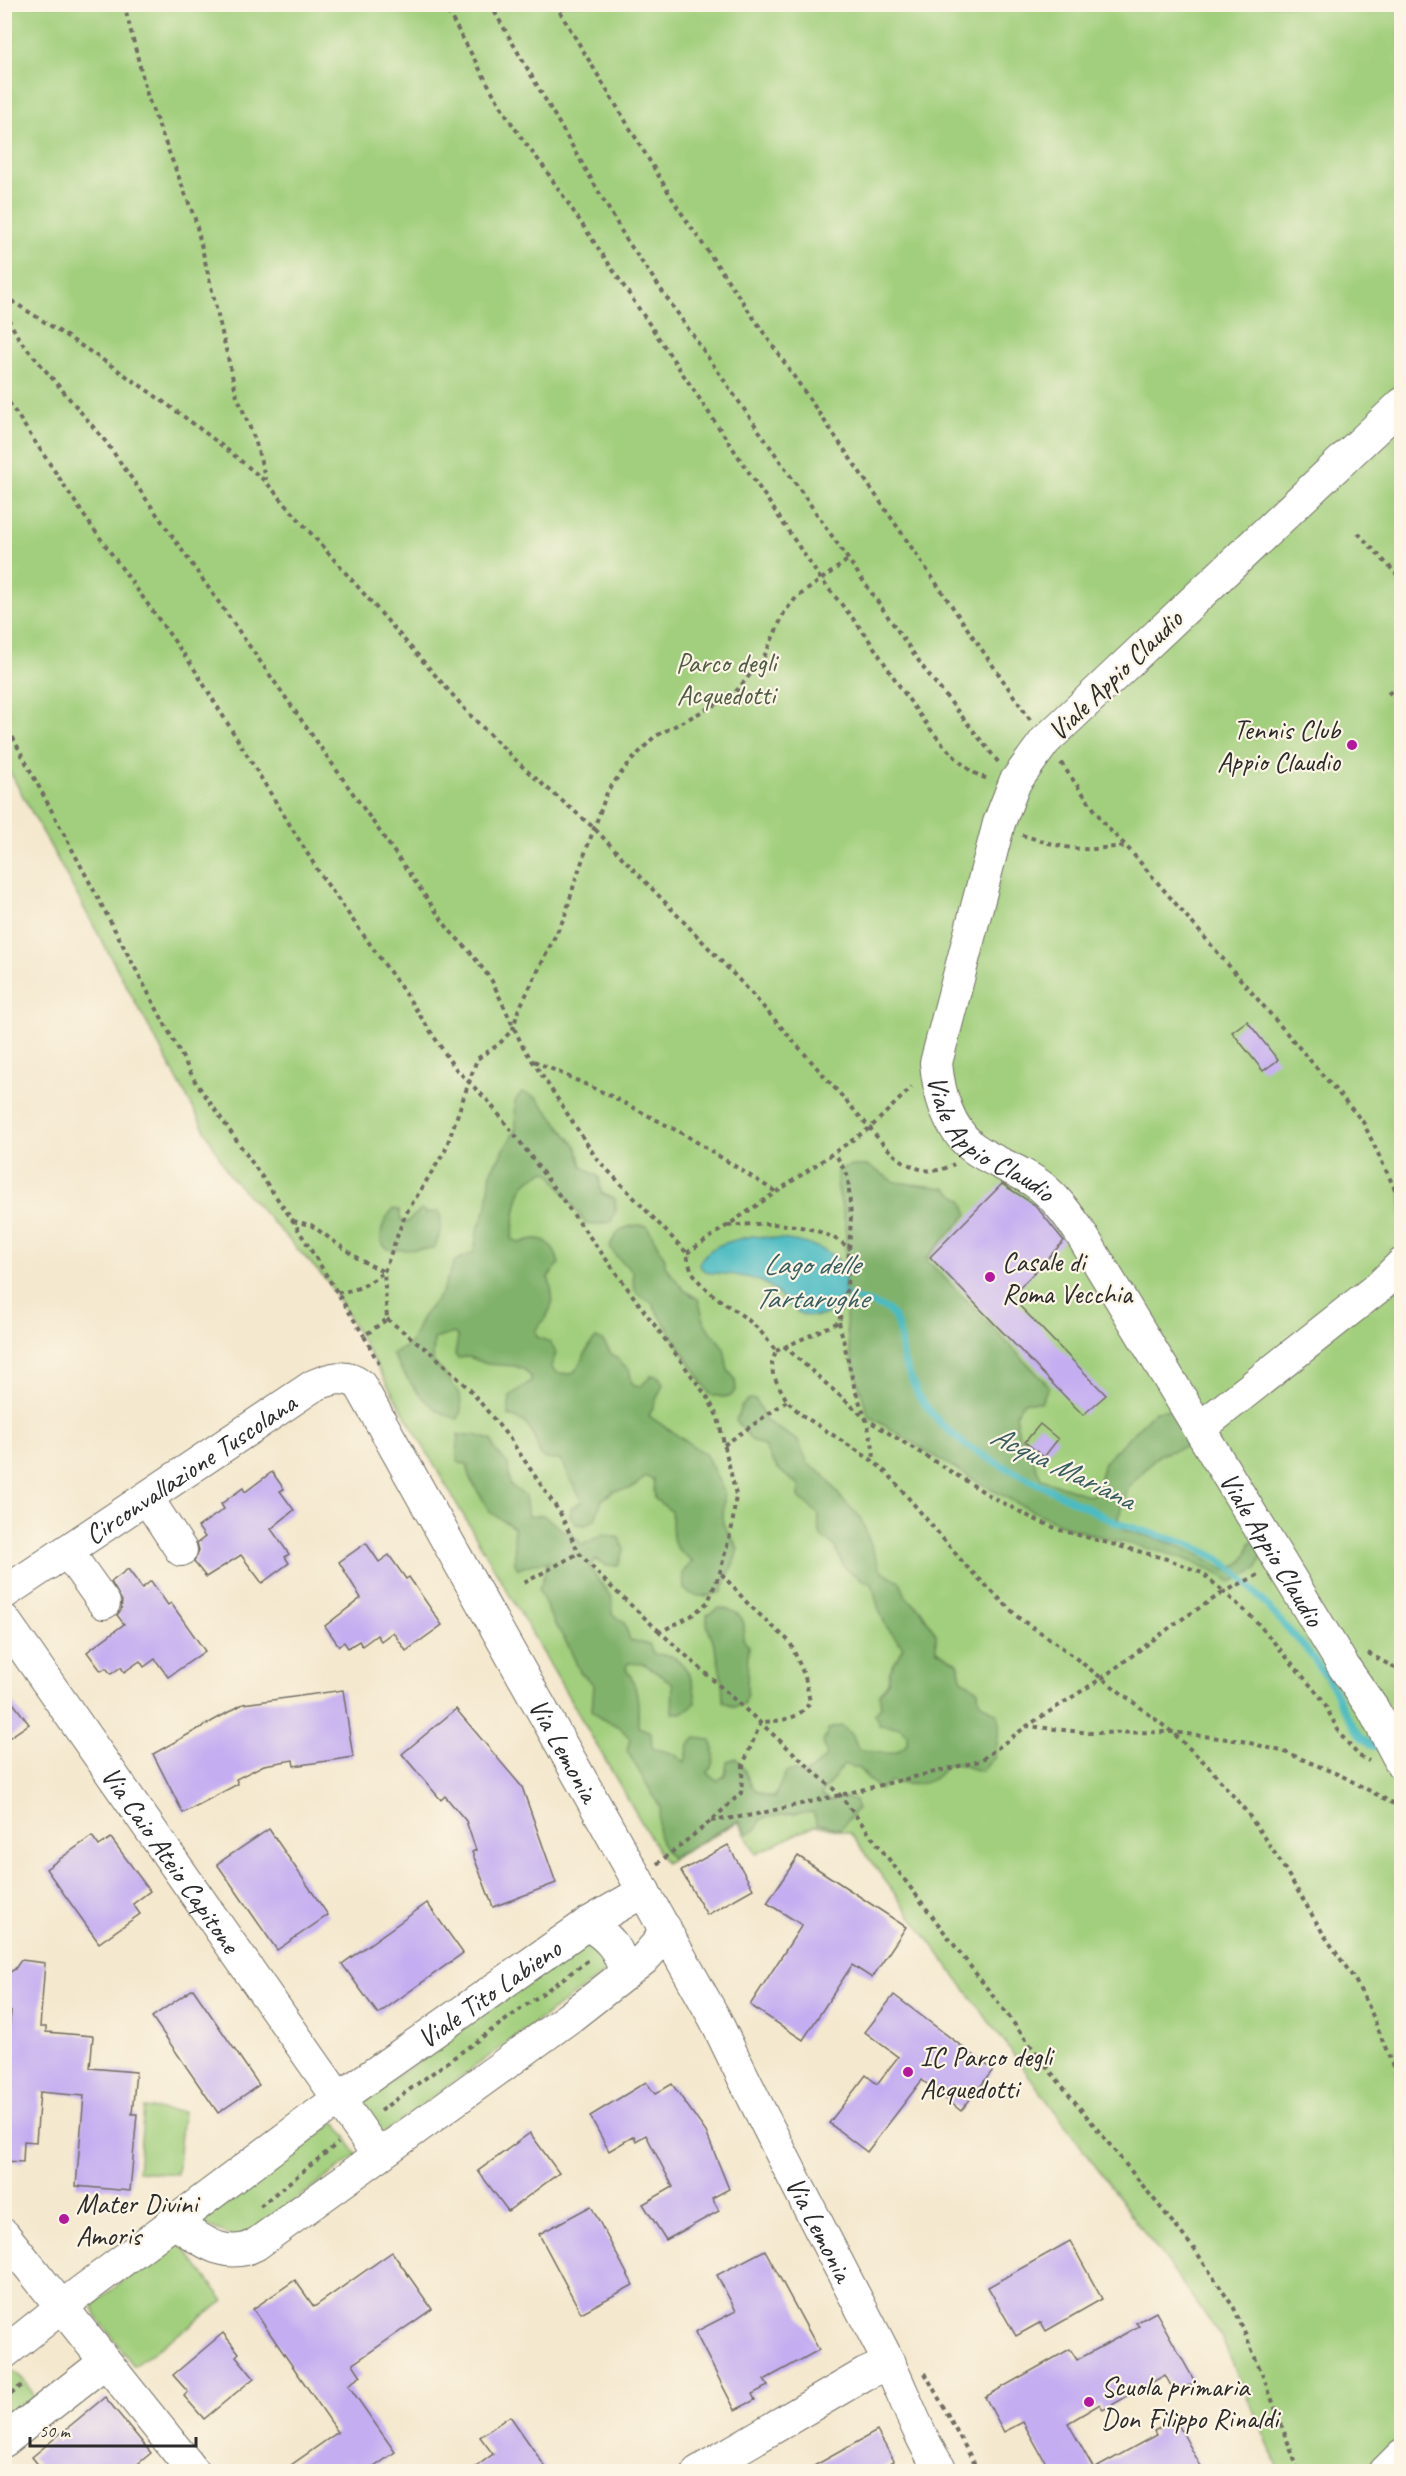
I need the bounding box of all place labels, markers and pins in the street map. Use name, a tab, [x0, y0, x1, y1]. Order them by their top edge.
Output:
place label: Tennis Club Appio Claudio	[1217, 712, 1342, 779]
marker: Tennis Club Appio Claudio	[1345, 738, 1359, 752]
place label: Casale di Roma Vecchia	[1002, 1244, 1134, 1311]
marker: Casale di Roma Vecchia	[983, 1270, 997, 1284]
place label: IC Parco degli Acquedotti	[920, 2039, 1056, 2106]
marker: IC Parco degli Acquedotti	[901, 2065, 915, 2079]
place label: Mater Divini Amoris	[76, 2186, 201, 2253]
marker: Mater Divini Amoris	[57, 2212, 71, 2226]
place label: Scuola primaria Don Filippo Rinaldi	[1101, 2369, 1282, 2436]
marker: Scuola primaria Don Filippo Rinaldi	[1082, 2395, 1096, 2409]

